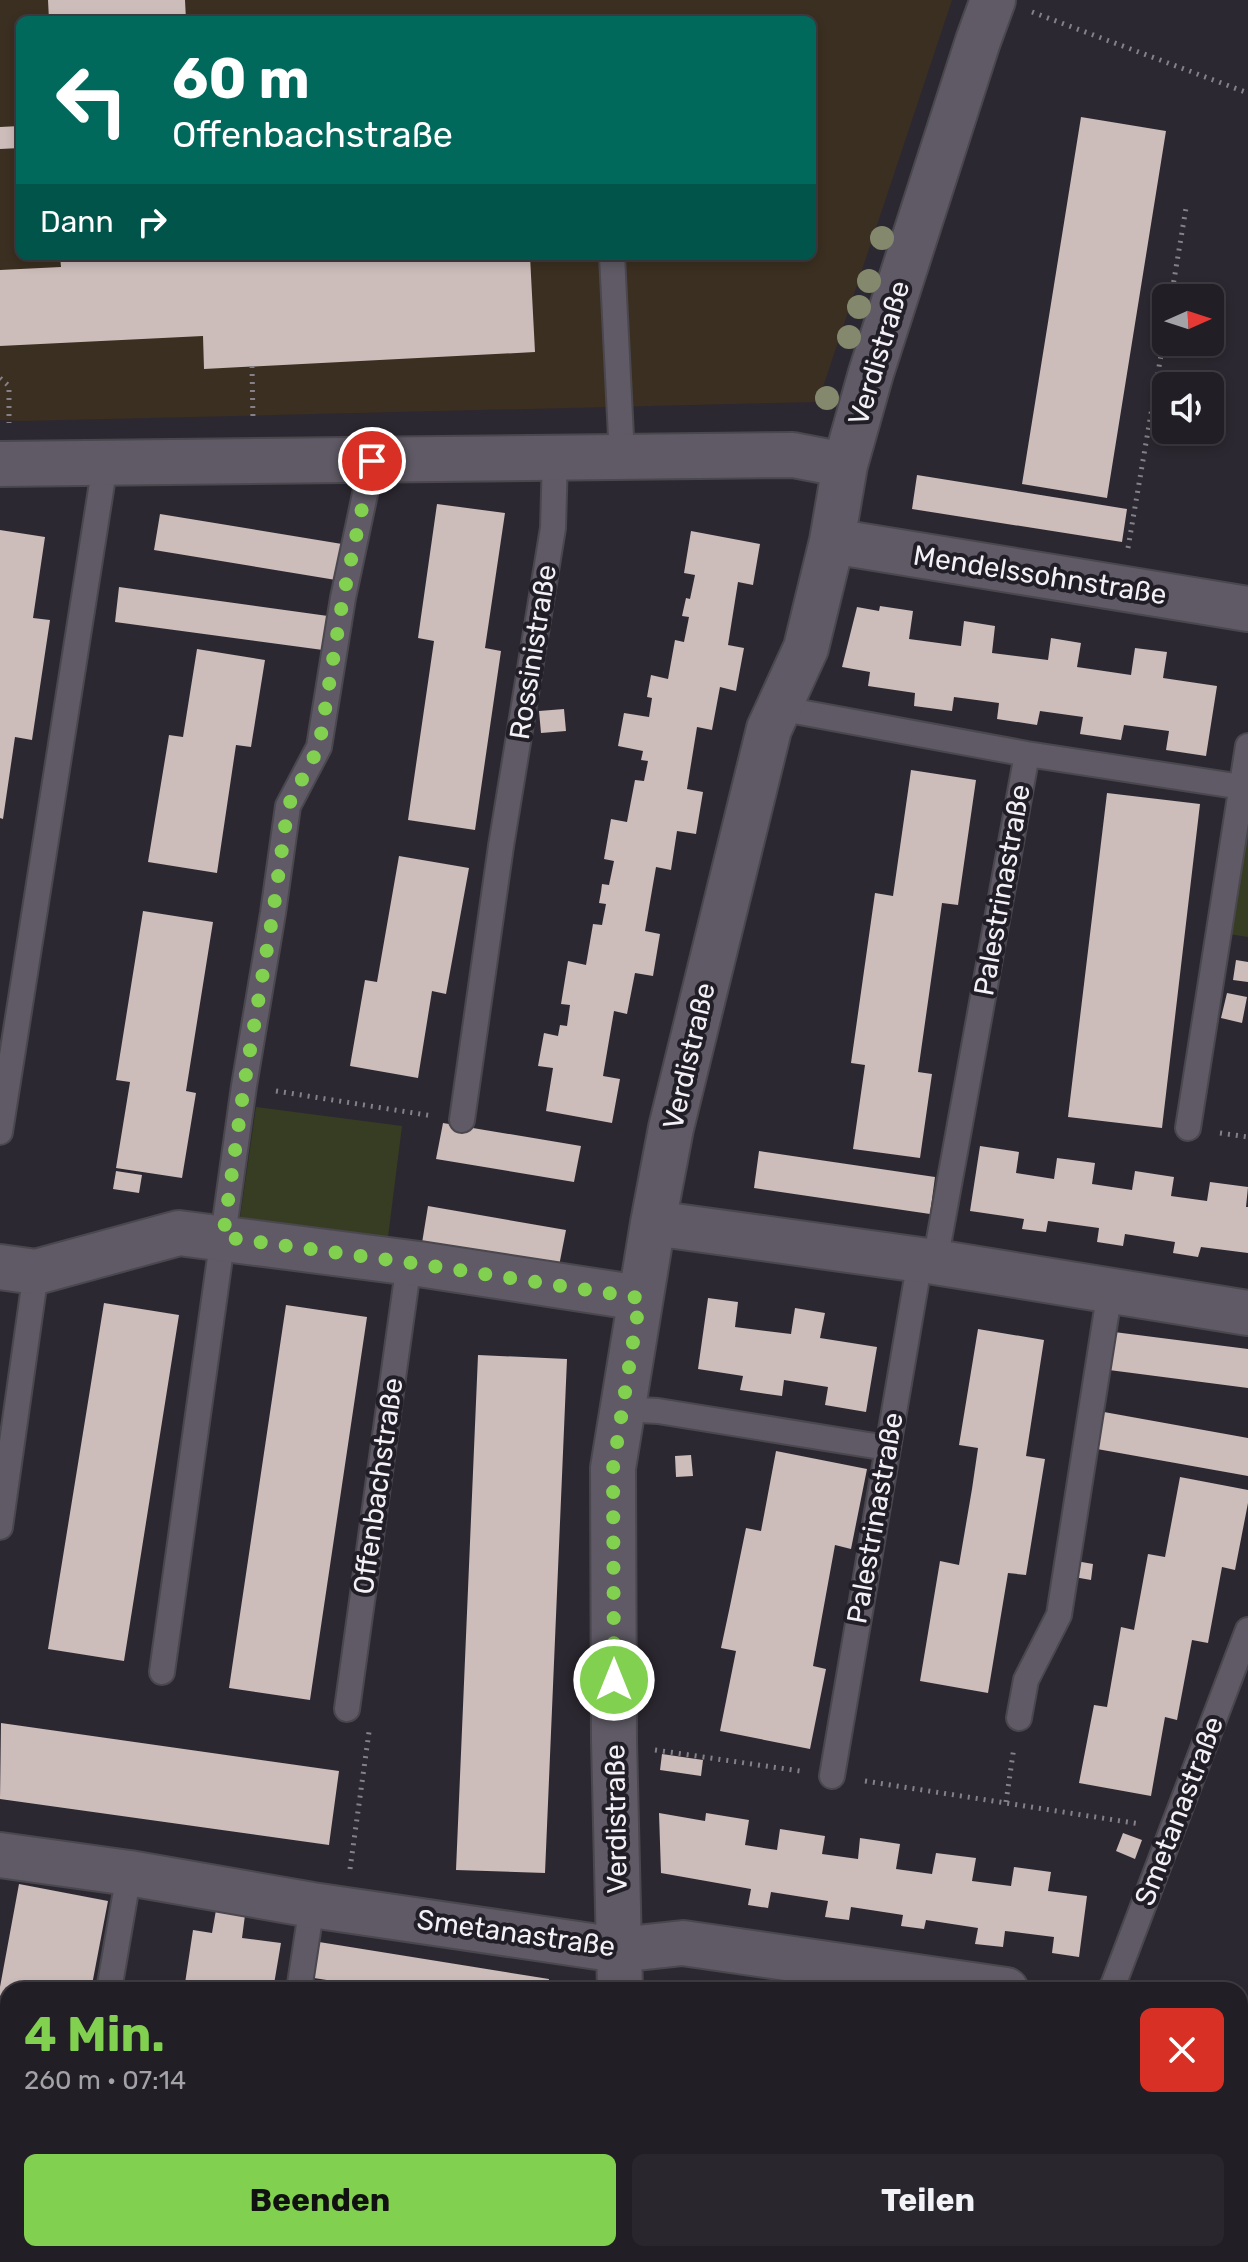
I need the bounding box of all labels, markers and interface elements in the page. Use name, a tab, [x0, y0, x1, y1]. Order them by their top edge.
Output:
text: 60 m	[172, 46, 310, 112]
icon: left	[40, 48, 144, 152]
text: Offenbachstraße	[172, 113, 453, 156]
icon: right	[130, 200, 174, 244]
text: Dann	[40, 204, 114, 240]
street label: Verdistraße	[841, 277, 917, 429]
north arrow	[1152, 284, 1224, 356]
map controls	[1152, 284, 1224, 444]
button: sound	[1152, 372, 1224, 444]
pin	[338, 427, 406, 495]
icon: arrive	[350, 439, 394, 483]
street label: Mendelssohnstraße	[911, 539, 1169, 611]
street label: Rossinistraße	[503, 562, 563, 742]
street label: Palestrinastraße	[967, 782, 1037, 998]
street label: Verdistraße	[656, 979, 722, 1133]
street label: Offenbachstraße	[346, 1375, 410, 1597]
street label: Palestrinastraße	[840, 1410, 910, 1626]
position arrow	[572, 1638, 656, 1722]
street label: Smetanastraße	[1128, 1712, 1230, 1910]
street label: Verdistraße	[598, 1744, 634, 1894]
street label: Smetanastraße	[415, 1903, 617, 1963]
text: 4 Min.	[24, 2006, 165, 2063]
button: close	[1140, 2008, 1224, 2092]
text: 260 m · 07:14	[24, 2065, 186, 2096]
button: Beenden	[24, 2154, 616, 2246]
button: Teilen	[632, 2154, 1224, 2246]

